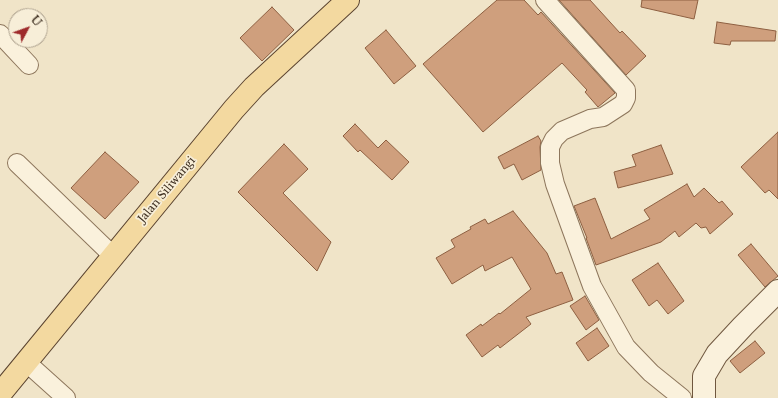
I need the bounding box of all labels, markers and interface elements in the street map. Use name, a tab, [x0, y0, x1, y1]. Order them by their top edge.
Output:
north arrow	[8, 8, 48, 48]
text: U	[28, 13, 45, 29]
street label: Jalan Siliwangi	[136, 154, 198, 226]

